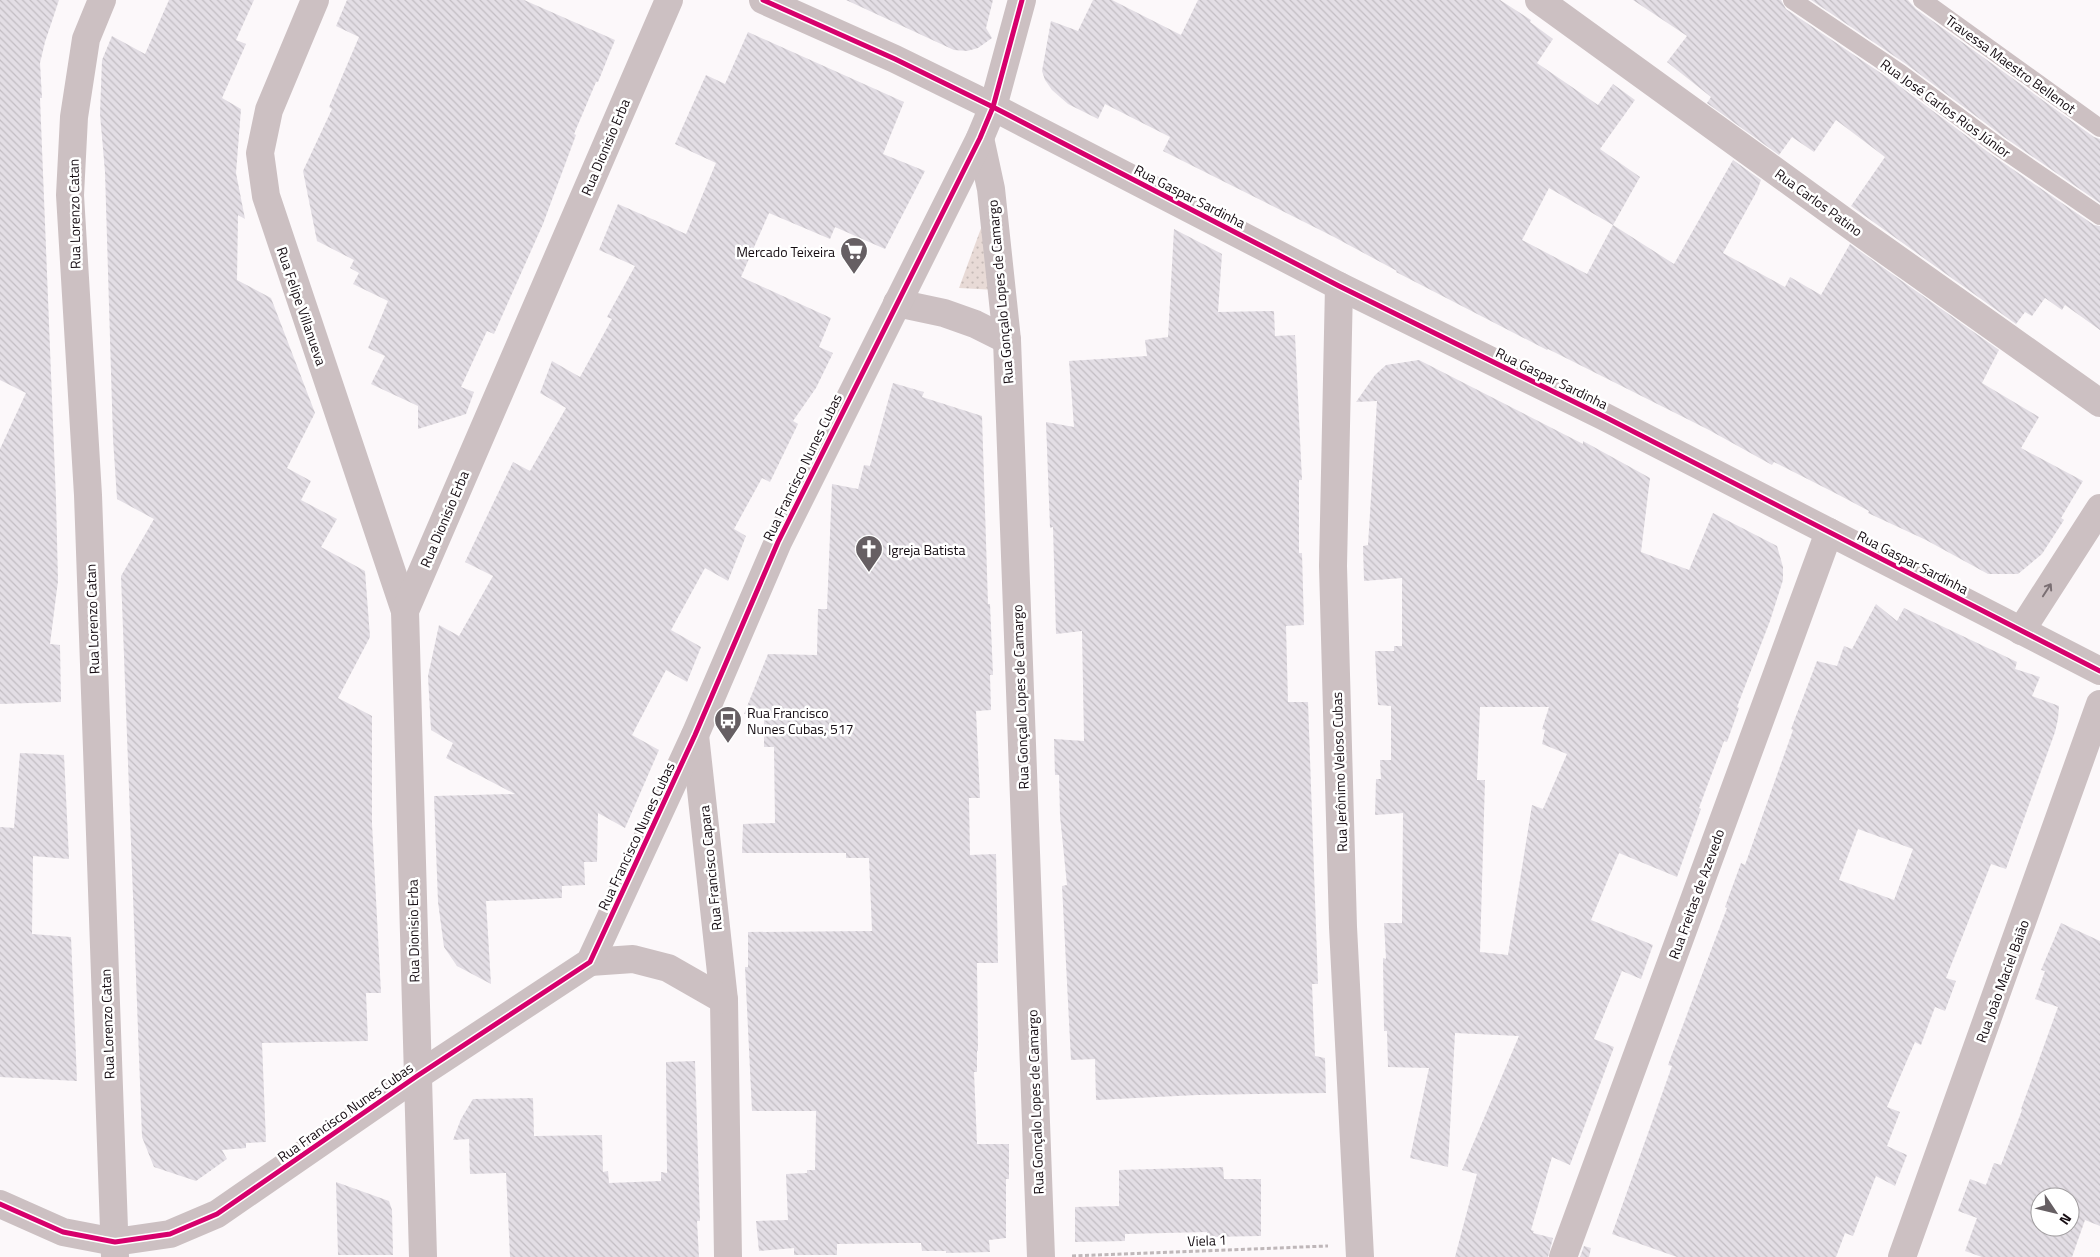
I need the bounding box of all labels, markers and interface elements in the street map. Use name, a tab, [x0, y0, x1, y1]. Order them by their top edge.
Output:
street label: Travessa Maestro Bellenot	[1942, 10, 2080, 118]
street label: Rua José Carlos Rios Júnior	[1876, 53, 2016, 163]
street label: Rua Dionisio Erba	[575, 95, 635, 199]
street label: Rua Lorenzo Catan	[63, 159, 85, 269]
street label: Rua Gaspar Sardinha	[1131, 159, 1249, 233]
street label: Rua Carlos Patino	[1771, 163, 1867, 241]
street label: Rua Gonçalo Lopes de Camargo	[981, 199, 1019, 385]
supermarket icon: Mercado Teixeira	[839, 236, 869, 275]
place label: Mercado Teixeira	[736, 241, 835, 262]
street label: Rua Felipe Villanueva	[272, 244, 332, 368]
street label: Rua Gaspar Sardinha	[1492, 342, 1612, 414]
street label: Rua Francisco Nunes Cubas	[757, 390, 847, 544]
street label: Rua Dionisio Erba	[414, 467, 474, 571]
street label: Rua Gaspar Sardinha	[1854, 525, 1972, 599]
church icon: Igreja Batista	[854, 534, 884, 573]
place label: Igreja Batista	[888, 539, 966, 560]
street label: Rua Lorenzo Catan	[80, 564, 104, 674]
one-way arrow	[2042, 583, 2052, 597]
street label: Rua Gonçalo Lopes de Camargo	[1006, 604, 1034, 790]
street label: Rua Jerônimo Veloso Cubas	[1326, 692, 1352, 852]
place label: Rua Francisco Nunes Cubas, 517	[747, 702, 854, 739]
bus stop icon: Rua Francisco Nunes Cubas, 517	[713, 705, 743, 744]
street label: Rua Francisco Nunes Cubas	[592, 758, 680, 914]
street label: Rua Francisco Capara	[693, 804, 727, 932]
street label: Rua Freitas de Azevedo	[1663, 826, 1729, 962]
street label: Rua Dionisio Erba	[402, 879, 424, 983]
street label: Rua João Maciel Baião	[1970, 917, 2034, 1045]
street label: Rua Lorenzo Catan	[95, 969, 119, 1079]
street label: Rua Gonçalo Lopes de Camargo	[1021, 1009, 1049, 1195]
street label: Rua Francisco Nunes Cubas	[273, 1057, 417, 1167]
north arrow	[2030, 1187, 2080, 1237]
text: N	[2055, 1210, 2077, 1230]
street label: Viela 1	[1187, 1229, 1227, 1251]

